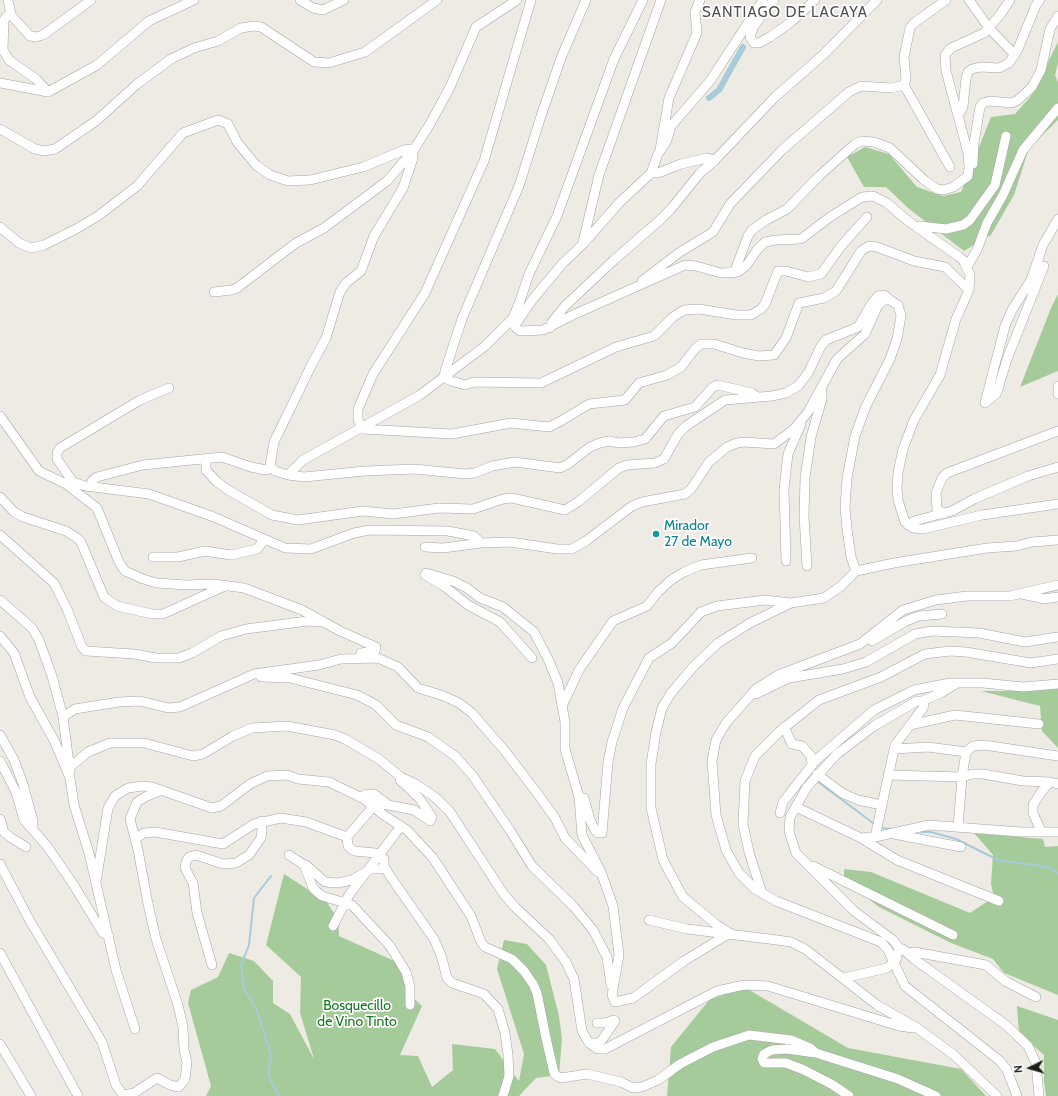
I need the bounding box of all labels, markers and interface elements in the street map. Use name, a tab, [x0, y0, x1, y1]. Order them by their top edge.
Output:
district label: SANTIAGO DE LACAYA	[702, 4, 868, 22]
place label: Mirador 27 de Mayo	[664, 518, 732, 550]
marker: Mirador 27 de Mayo	[651, 529, 661, 539]
park label: Bosquecillo de Vino Tinto	[317, 998, 397, 1030]
north arrow	[1010, 1048, 1050, 1088]
text: N	[1011, 1065, 1025, 1074]

